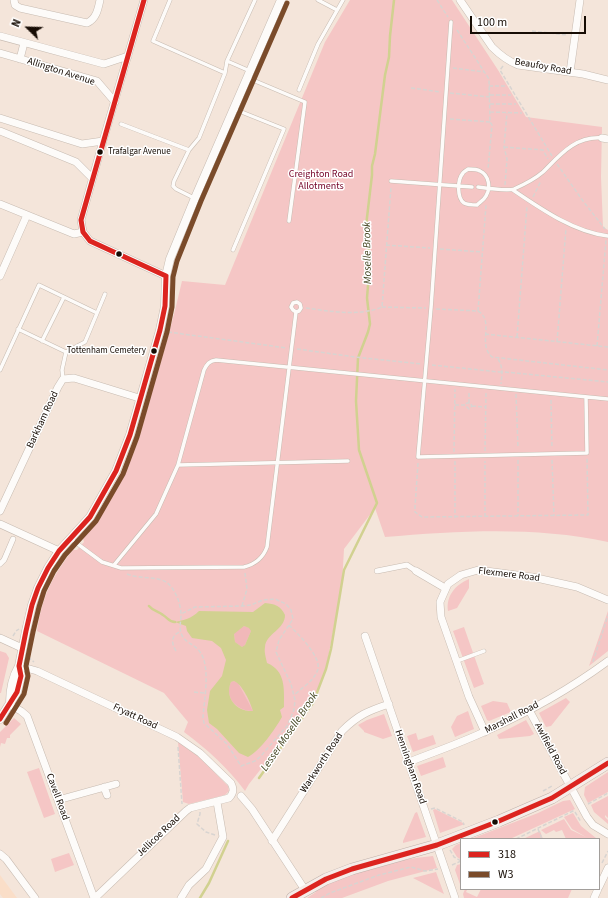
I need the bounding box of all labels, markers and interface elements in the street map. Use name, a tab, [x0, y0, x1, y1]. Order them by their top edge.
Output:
north arrow	[8, 8, 48, 48]
scale bar	[472, 8, 588, 34]
text: 100 m	[477, 14, 507, 31]
text: N	[8, 17, 25, 29]
street label: Allington Avenue	[26, 55, 96, 89]
street label: Beaufoy Road	[514, 56, 572, 78]
marker: Trafalgar Avenue	[95, 147, 105, 157]
place label: Trafalgar Avenue	[108, 147, 171, 157]
park label: Creighton Road Allotments	[289, 169, 353, 192]
water label: Moselle Brook	[361, 222, 375, 284]
unlabelled marker	[114, 249, 124, 259]
place label: Tottenham Cemetery	[67, 346, 146, 356]
marker: Tottenham Cemetery	[149, 346, 159, 356]
street label: Barkham Road	[25, 390, 61, 450]
street label: Flexmere Road	[478, 565, 540, 585]
water label: Lesser Moselle Brook	[259, 690, 321, 774]
street label: Marshall Road	[483, 699, 541, 737]
street label: Fryatt Road	[111, 701, 159, 733]
street label: Awlfield Road	[531, 721, 569, 777]
street label: Henningham Road	[392, 728, 428, 806]
street label: Warkworth Road	[298, 731, 346, 795]
street label: Cavell Road	[43, 772, 71, 822]
street label: Jellicoe Road	[135, 812, 183, 860]
unlabelled marker	[490, 817, 500, 827]
legend	[460, 838, 600, 890]
text: 318	[498, 846, 516, 863]
text: W3	[498, 866, 513, 883]

